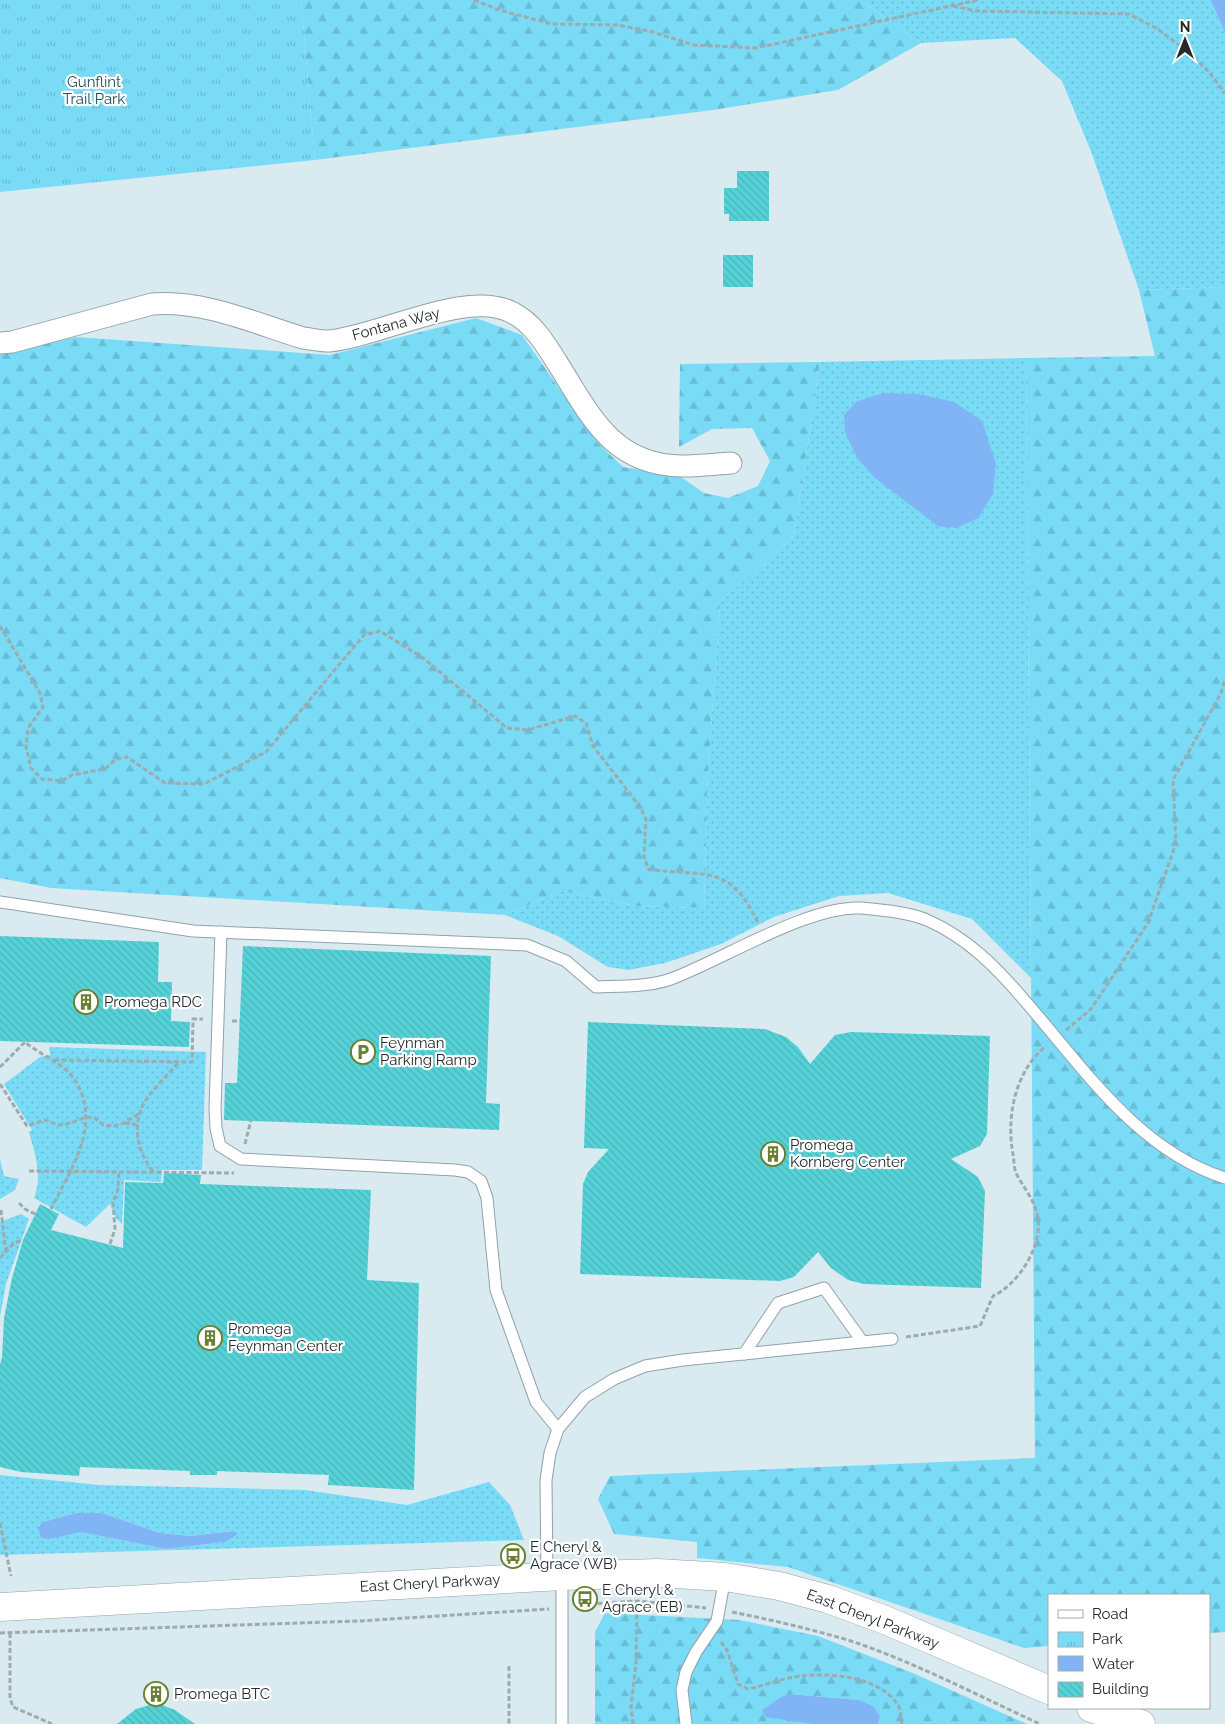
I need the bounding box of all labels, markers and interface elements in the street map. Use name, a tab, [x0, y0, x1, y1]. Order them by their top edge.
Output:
north arrow	[1160, 15, 1210, 65]
text: N	[1180, 19, 1190, 35]
park label: Gunflint Trail Park	[63, 73, 125, 108]
street label: Fontana Way	[350, 304, 442, 344]
building icon: Promega RDC	[73, 989, 99, 1015]
place label: Promega RDC	[104, 993, 202, 1011]
place label: Feynman Parking Ramp	[380, 1034, 477, 1069]
parking icon: Feynman Parking Ramp	[350, 1039, 376, 1065]
place label: Promega Kornberg Center	[790, 1136, 906, 1171]
building icon: Promega Kornberg Center	[760, 1141, 786, 1167]
place label: Promega Feynman Center	[228, 1320, 344, 1355]
building icon: Promega Feynman Center	[197, 1325, 223, 1351]
place label: E Cheryl & Agrace (WB)	[530, 1538, 617, 1573]
bus stop icon: E Cheryl & Agrace (WB)	[500, 1543, 526, 1569]
street label: East Cheryl Parkway	[359, 1570, 501, 1596]
place label: E Cheryl & Agrace (EB)	[602, 1581, 683, 1616]
street label: East Cheryl Parkway	[804, 1585, 942, 1653]
bus stop icon: E Cheryl & Agrace (EB)	[572, 1586, 598, 1612]
legend	[1048, 1594, 1210, 1709]
text: Road	[1092, 1605, 1128, 1623]
text: Park	[1092, 1630, 1123, 1648]
text: Water	[1092, 1655, 1135, 1673]
text: Building	[1092, 1680, 1149, 1698]
building icon: Promega BTC	[143, 1681, 169, 1707]
place label: Promega BTC	[174, 1685, 270, 1703]

